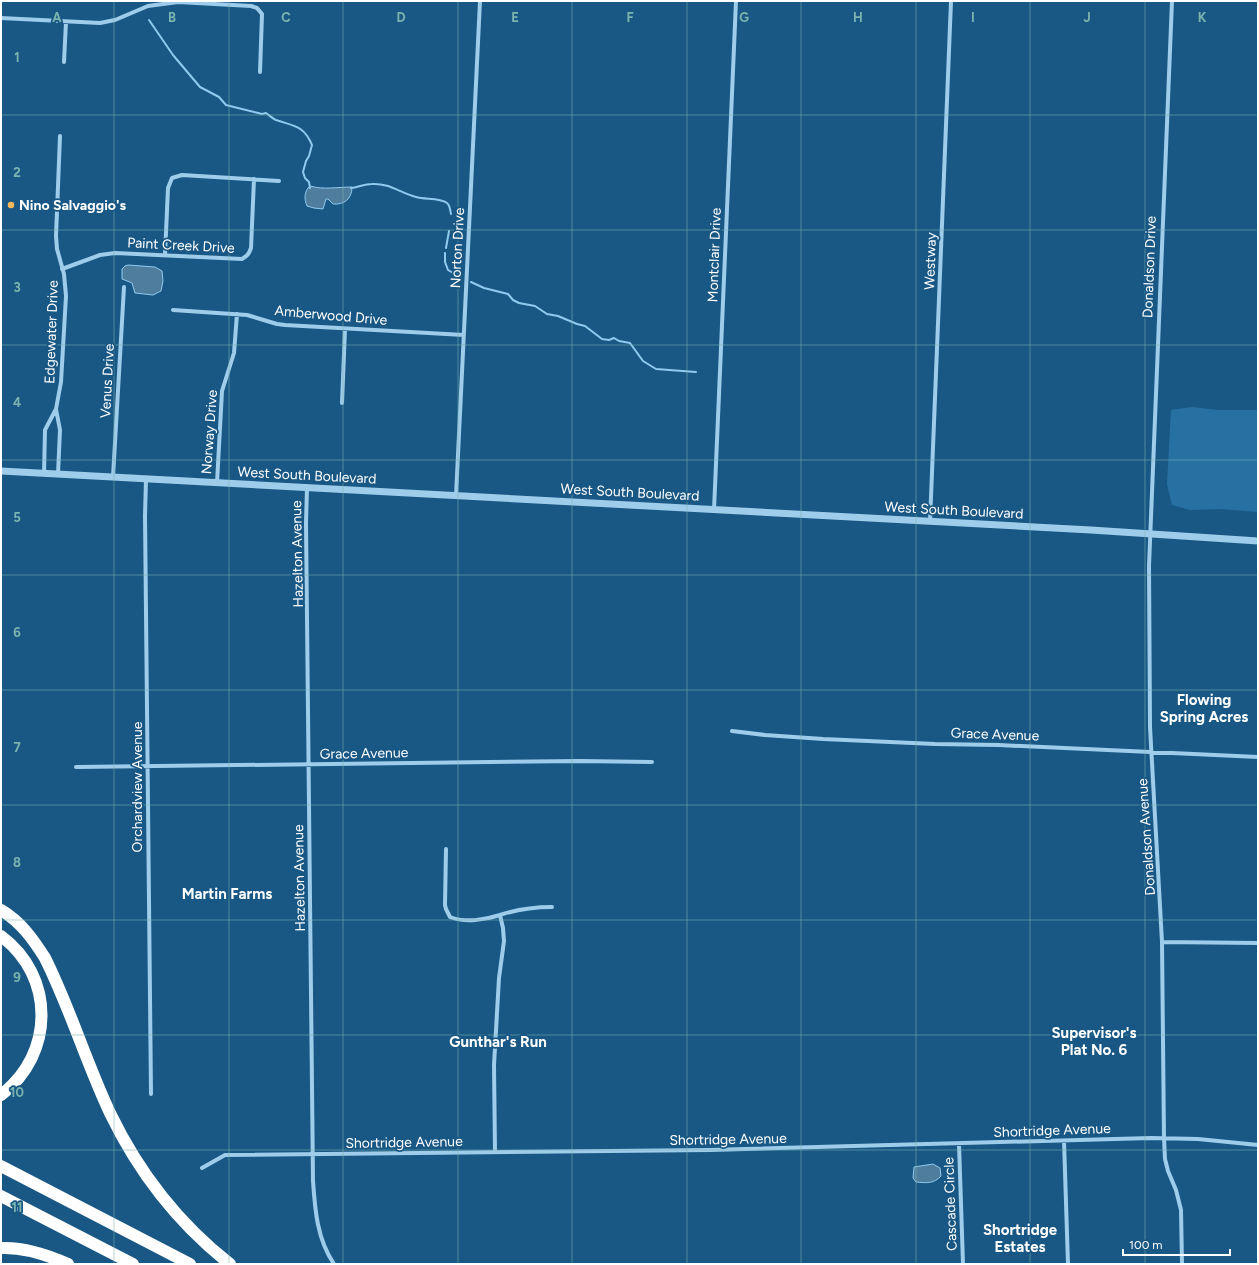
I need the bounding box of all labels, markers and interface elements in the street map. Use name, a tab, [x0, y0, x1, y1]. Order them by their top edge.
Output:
text: A	[52, 10, 62, 25]
text: B	[168, 10, 176, 25]
text: C	[281, 10, 291, 25]
text: D	[396, 10, 406, 25]
text: E	[511, 10, 519, 25]
text: F	[626, 10, 634, 25]
text: G	[739, 10, 749, 25]
text: H	[853, 10, 863, 25]
text: I	[971, 10, 975, 25]
text: J	[1083, 10, 1091, 25]
text: K	[1198, 10, 1207, 25]
text: 1	[14, 50, 20, 65]
text: 2	[13, 165, 21, 180]
place label: Nino Salvaggio's	[19, 197, 126, 214]
marker: Nino Salvaggio's	[6, 200, 16, 210]
street label: Norton Drive	[447, 207, 468, 289]
street label: Montclair Drive	[704, 207, 725, 303]
street label: Donaldson Drive	[1139, 215, 1160, 318]
street label: Westway	[921, 231, 940, 290]
street label: Paint Creek Drive	[127, 234, 236, 257]
text: 3	[13, 280, 21, 295]
street label: Edgewater Drive	[41, 280, 62, 384]
street label: Amberwood Drive	[274, 302, 388, 329]
street label: Venus Drive	[97, 343, 118, 419]
street label: Norway Drive	[198, 389, 221, 475]
text: 4	[13, 395, 21, 410]
street label: West South Boulevard	[237, 463, 377, 488]
street label: West South Boulevard	[560, 480, 700, 505]
street label: West South Boulevard	[884, 498, 1024, 523]
street label: Hazelton Avenue	[288, 500, 307, 608]
text: 5	[13, 510, 21, 525]
text: 6	[13, 625, 21, 640]
district label: Flowing Spring Acres	[1160, 691, 1248, 726]
street label: Orchardview Avenue	[129, 721, 146, 852]
street label: Grace Avenue	[950, 724, 1040, 745]
text: 7	[13, 740, 21, 755]
street label: Grace Avenue	[320, 744, 409, 763]
street label: Donaldson Avenue	[1134, 778, 1159, 896]
street label: Hazelton Avenue	[290, 824, 309, 932]
text: 8	[13, 855, 21, 870]
district label: Martin Farms	[182, 885, 272, 903]
text: 9	[13, 970, 21, 985]
district label: Supervisor's Plat No. 6	[1052, 1024, 1136, 1059]
district label: Gunthar's Run	[449, 1033, 547, 1051]
text: 10	[10, 1085, 24, 1100]
street label: Shortridge Avenue	[993, 1120, 1111, 1141]
street label: Shortridge Avenue	[669, 1130, 787, 1149]
street label: Shortridge Avenue	[345, 1133, 463, 1152]
street label: Cascade Circle	[940, 1156, 961, 1251]
text: 11	[12, 1200, 22, 1215]
district label: Shortridge Estates	[983, 1221, 1058, 1256]
scale bar	[1123, 1231, 1230, 1257]
text: 100 m	[1129, 1238, 1163, 1252]

